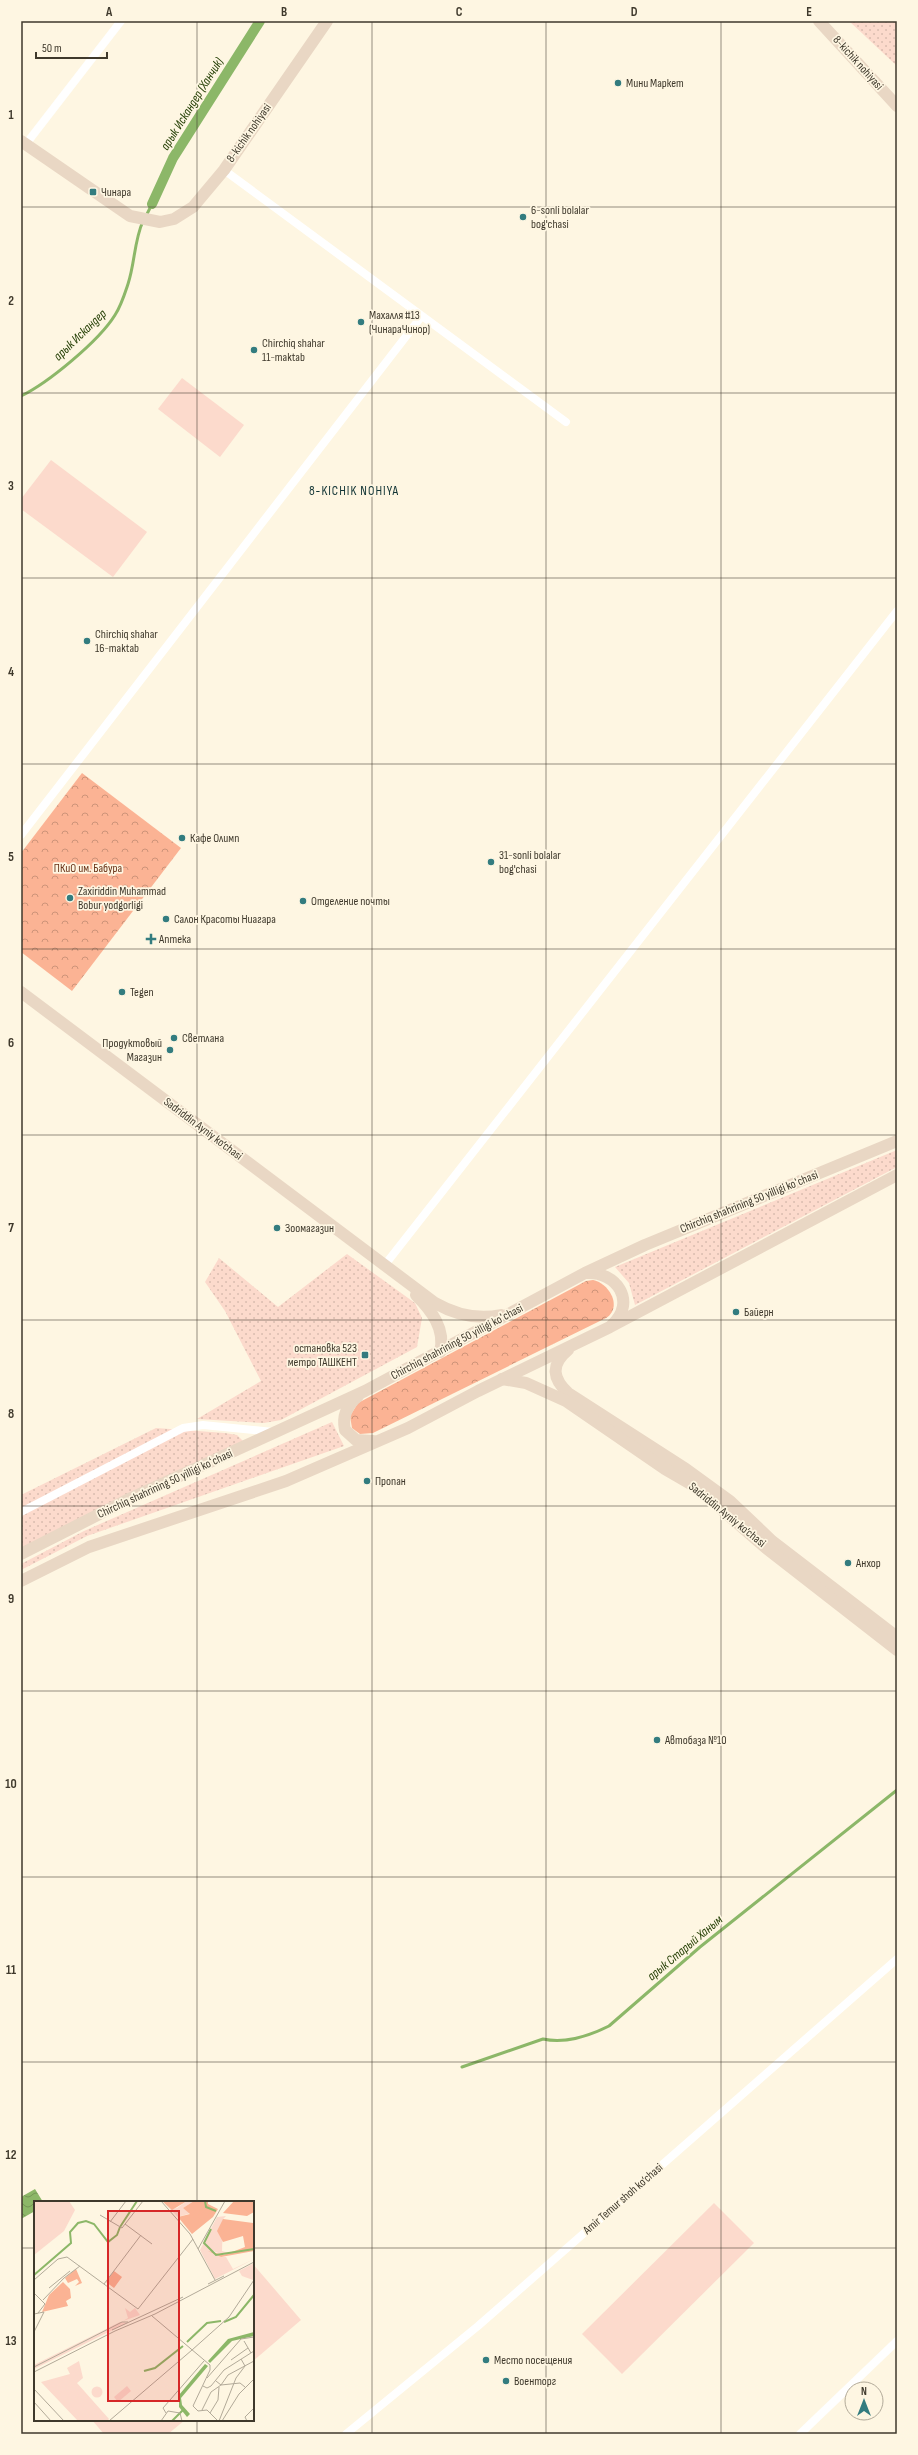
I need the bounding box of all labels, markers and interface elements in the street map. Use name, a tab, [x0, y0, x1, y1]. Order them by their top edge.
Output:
text: A	[105, 4, 113, 20]
text: B	[281, 4, 287, 20]
text: C	[456, 4, 463, 20]
text: D	[631, 4, 638, 20]
text: E	[806, 4, 812, 20]
street label: 8-kichik nohiyasi	[830, 33, 886, 93]
scale bar	[36, 34, 107, 60]
text: 50 m	[42, 41, 62, 56]
water label: арык Искандер (Ханчик)	[157, 55, 227, 153]
place label: Мини Маркет	[626, 76, 684, 91]
marker: Мини Маркет	[613, 78, 623, 88]
street label: 8-kichik nohiyasi	[223, 101, 275, 165]
text: 1	[8, 107, 14, 123]
place label: Чинара	[101, 185, 131, 200]
marker: Чинара	[88, 187, 98, 197]
place label: 6-sonli bolalar bog'chasi	[531, 203, 589, 232]
marker: 6-sonli bolalar bog'chasi	[518, 212, 528, 222]
text: 2	[8, 293, 14, 309]
water label: арык Искандер	[50, 305, 110, 364]
place label: Махалля #13 (ЧинараЧинор)	[369, 308, 430, 337]
marker: Махалля #13 (ЧинараЧинор)	[356, 317, 366, 327]
place label: Chirchiq shahar 11-maktab	[262, 336, 325, 365]
marker: Chirchiq shahar 11-maktab	[249, 345, 259, 355]
text: 3	[8, 478, 14, 494]
district label: 8-KICHIK NOHIYA	[309, 483, 399, 499]
place label: Chirchiq shahar 16-maktab	[95, 627, 158, 656]
marker: Chirchiq shahar 16-maktab	[82, 636, 92, 646]
text: 4	[8, 664, 14, 680]
place label: Кафе Олимп	[190, 831, 239, 846]
marker: Кафе Олимп	[177, 833, 187, 843]
place label: 31-sonli bolalar bog'chasi	[499, 848, 561, 877]
text: 5	[8, 849, 14, 865]
marker: 31-sonli bolalar bog'chasi	[486, 857, 496, 867]
park label: ПКиО им. Бабура	[54, 861, 123, 876]
place label: Zaxiriddin Muhammad Bobur yodgorligi	[78, 884, 166, 913]
marker: Zaxiriddin Muhammad Bobur yodgorligi	[65, 893, 75, 903]
place label: Отделение почты	[311, 894, 390, 909]
marker: Отделение почты	[298, 896, 308, 906]
place label: Салон Красоты Ниагара	[174, 912, 276, 927]
marker: Салон Красоты Ниагара	[161, 914, 171, 924]
place label: Аптека	[158, 932, 192, 947]
marker: Аптека	[146, 934, 156, 944]
place label: Tegen	[130, 985, 154, 1000]
marker: Tegen	[117, 987, 127, 997]
place label: Светлана	[182, 1031, 224, 1046]
marker: Светлана	[169, 1033, 179, 1043]
text: 6	[8, 1035, 14, 1051]
place label: Продуктовый Магазин	[102, 1036, 162, 1065]
marker: Продуктовый Магазин	[165, 1045, 175, 1055]
street label: Sadriddin Ayniy ko‘chasi	[161, 1094, 245, 1164]
street label: Chirchiq shahrining 50 yilligi koʻchasi	[678, 1167, 820, 1237]
text: 7	[8, 1220, 14, 1236]
place label: Зоомагазин	[285, 1221, 334, 1236]
marker: Зоомагазин	[272, 1223, 282, 1233]
street label: Chirchiq shahrining 50 yilligi koʻchasi	[388, 1301, 526, 1383]
place label: Байерн	[744, 1305, 774, 1320]
marker: Байерн	[731, 1307, 741, 1317]
place label: остановка 523 метро ТАШКЕНТ	[288, 1341, 357, 1370]
marker: остановка 523 метро ТАШКЕНТ	[360, 1350, 370, 1360]
text: 8	[8, 1406, 14, 1422]
street label: Chirchiq shahrining 50 yilligi koʻchasi	[95, 1446, 235, 1522]
place label: Пропан	[375, 1474, 406, 1489]
marker: Пропан	[362, 1476, 372, 1486]
street label: Sadriddin Ayniy ko‘chasi	[685, 1479, 769, 1551]
place label: Анхор	[855, 1556, 881, 1571]
marker: Анхор	[843, 1558, 853, 1568]
text: 9	[8, 1591, 14, 1607]
place label: Автобаза №10	[664, 1733, 727, 1748]
marker: Автобаза №10	[652, 1735, 662, 1745]
text: 10	[5, 1776, 17, 1792]
water label: арык Старый Ханым	[644, 1911, 727, 1984]
text: 11	[6, 1962, 16, 1978]
text: 12	[6, 2147, 17, 2163]
street label: Amir Temur shoh ko‘chasi	[579, 2160, 666, 2238]
inset map	[34, 2201, 254, 2421]
text: 13	[6, 2333, 17, 2349]
place label: Место посещения	[494, 2353, 572, 2368]
marker: Место посещения	[481, 2355, 491, 2365]
place label: Военторг	[514, 2374, 556, 2389]
marker: Военторг	[501, 2376, 511, 2386]
north arrow	[844, 2381, 884, 2421]
text: N	[861, 2385, 867, 2398]

